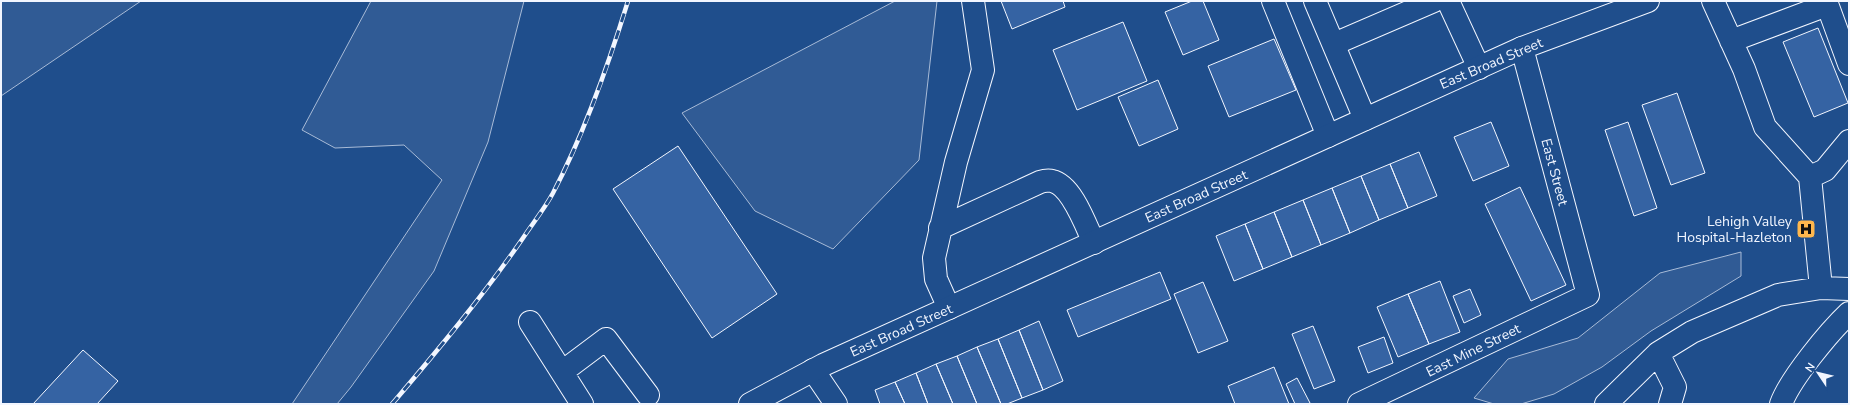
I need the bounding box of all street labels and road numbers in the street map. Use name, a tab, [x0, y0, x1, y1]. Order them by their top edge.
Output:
street label: East Broad Street	[1437, 33, 1546, 94]
street label: East Street	[1536, 136, 1573, 208]
street label: East Broad Street	[1142, 165, 1250, 228]
street label: East Broad Street	[847, 299, 955, 362]
street label: East Mine Street	[1423, 319, 1524, 382]

